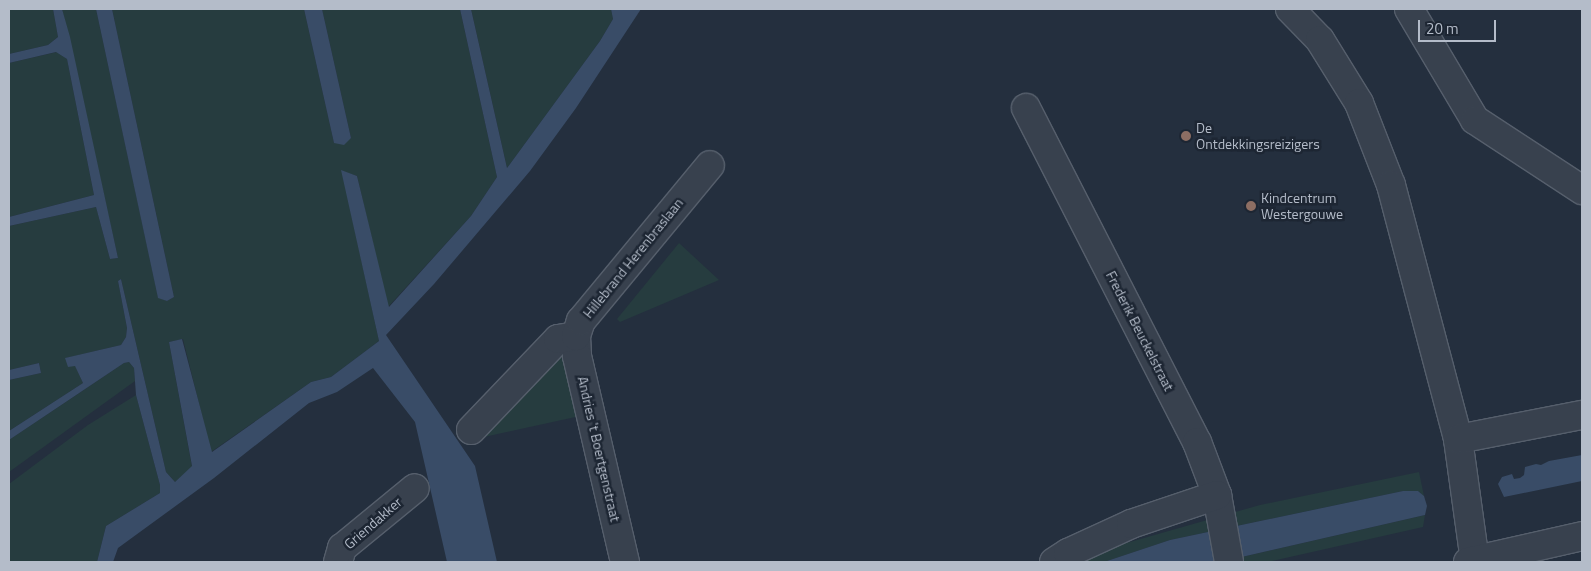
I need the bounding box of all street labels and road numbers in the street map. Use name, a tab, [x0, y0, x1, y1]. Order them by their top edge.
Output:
street label: Hillebrand Herenbraslaan	[579, 195, 687, 321]
street label: Frederik Beuckelstraat	[1102, 268, 1178, 394]
street label: Andries 't Boertgenstraat	[574, 375, 624, 523]
street label: Griendakker	[341, 493, 405, 553]

